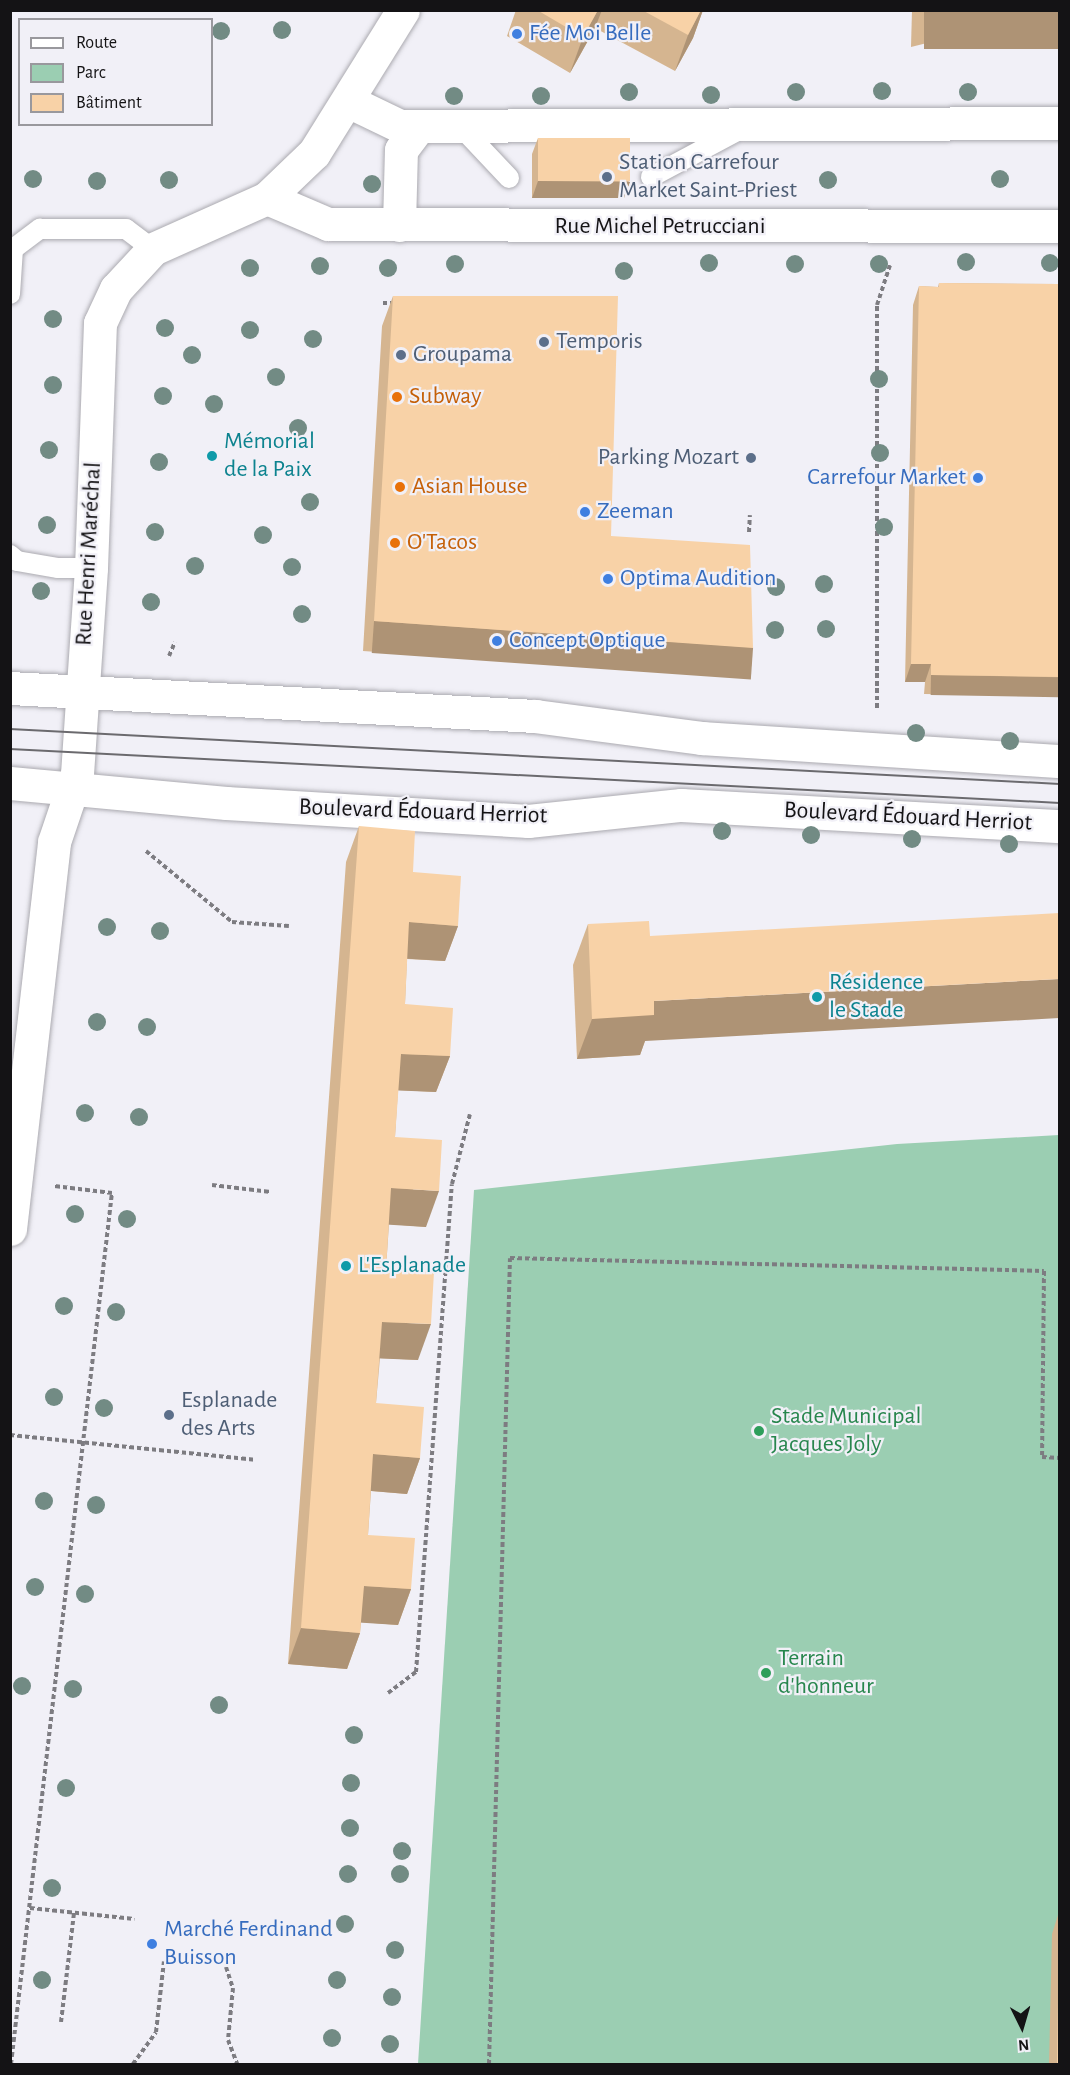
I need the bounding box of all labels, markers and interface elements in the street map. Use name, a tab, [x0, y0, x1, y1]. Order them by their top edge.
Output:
legend	[18, 18, 213, 126]
place label: Fée Moi Belle	[529, 20, 651, 48]
marker: Fée Moi Belle	[510, 27, 524, 41]
text: Route	[76, 34, 117, 52]
text: Parc	[76, 64, 106, 82]
text: Bâtiment	[76, 94, 142, 112]
place label: Station Carrefour Market Saint-Priest	[619, 149, 797, 205]
marker: Station Carrefour Market Saint-Priest	[600, 170, 614, 184]
street label: Rue Michel Petrucciani	[555, 213, 765, 241]
place label: Temporis	[556, 328, 643, 356]
marker: Temporis	[537, 335, 551, 349]
place label: Groupama	[413, 341, 512, 369]
marker: Groupama	[394, 348, 408, 362]
place label: Subway	[409, 383, 481, 411]
marker: Subway	[390, 390, 404, 404]
place label: Mémorial de la Paix	[224, 428, 315, 484]
place label: Parking Mozart	[598, 444, 739, 472]
marker: Mémorial de la Paix	[205, 449, 219, 463]
marker: Parking Mozart	[744, 451, 758, 465]
street label: Rue Henri Maréchal	[70, 461, 108, 647]
place label: Carrefour Market	[807, 464, 966, 492]
marker: Carrefour Market	[971, 471, 985, 485]
place label: Asian House	[412, 473, 528, 501]
marker: Asian House	[393, 480, 407, 494]
place label: Zeeman	[597, 498, 674, 526]
marker: Zeeman	[578, 505, 592, 519]
place label: O'Tacos	[407, 529, 477, 557]
marker: O'Tacos	[388, 536, 402, 550]
place label: Optima Audition	[620, 565, 776, 593]
marker: Optima Audition	[601, 572, 615, 586]
place label: Concept Optique	[509, 627, 666, 655]
marker: Concept Optique	[490, 634, 504, 648]
street label: Boulevard Édouard Herriot	[298, 793, 548, 831]
street label: Boulevard Édouard Herriot	[783, 796, 1033, 838]
place label: Résidence le Stade	[829, 969, 923, 1025]
marker: Résidence le Stade	[810, 990, 824, 1004]
place label: L'Esplanade	[358, 1252, 466, 1280]
marker: L'Esplanade	[339, 1259, 353, 1273]
place label: Esplanade des Arts	[181, 1387, 277, 1443]
place label: Stade Municipal Jacques Joly	[771, 1403, 921, 1459]
marker: Esplanade des Arts	[162, 1408, 176, 1422]
marker: Stade Municipal Jacques Joly	[752, 1424, 766, 1438]
place label: Terrain d'honneur	[778, 1645, 874, 1701]
marker: Terrain d'honneur	[759, 1666, 773, 1680]
place label: Marché Ferdinand Buisson	[164, 1916, 333, 1972]
marker: Marché Ferdinand Buisson	[145, 1937, 159, 1951]
north arrow	[992, 1997, 1052, 2057]
text: N	[1017, 2036, 1030, 2053]

